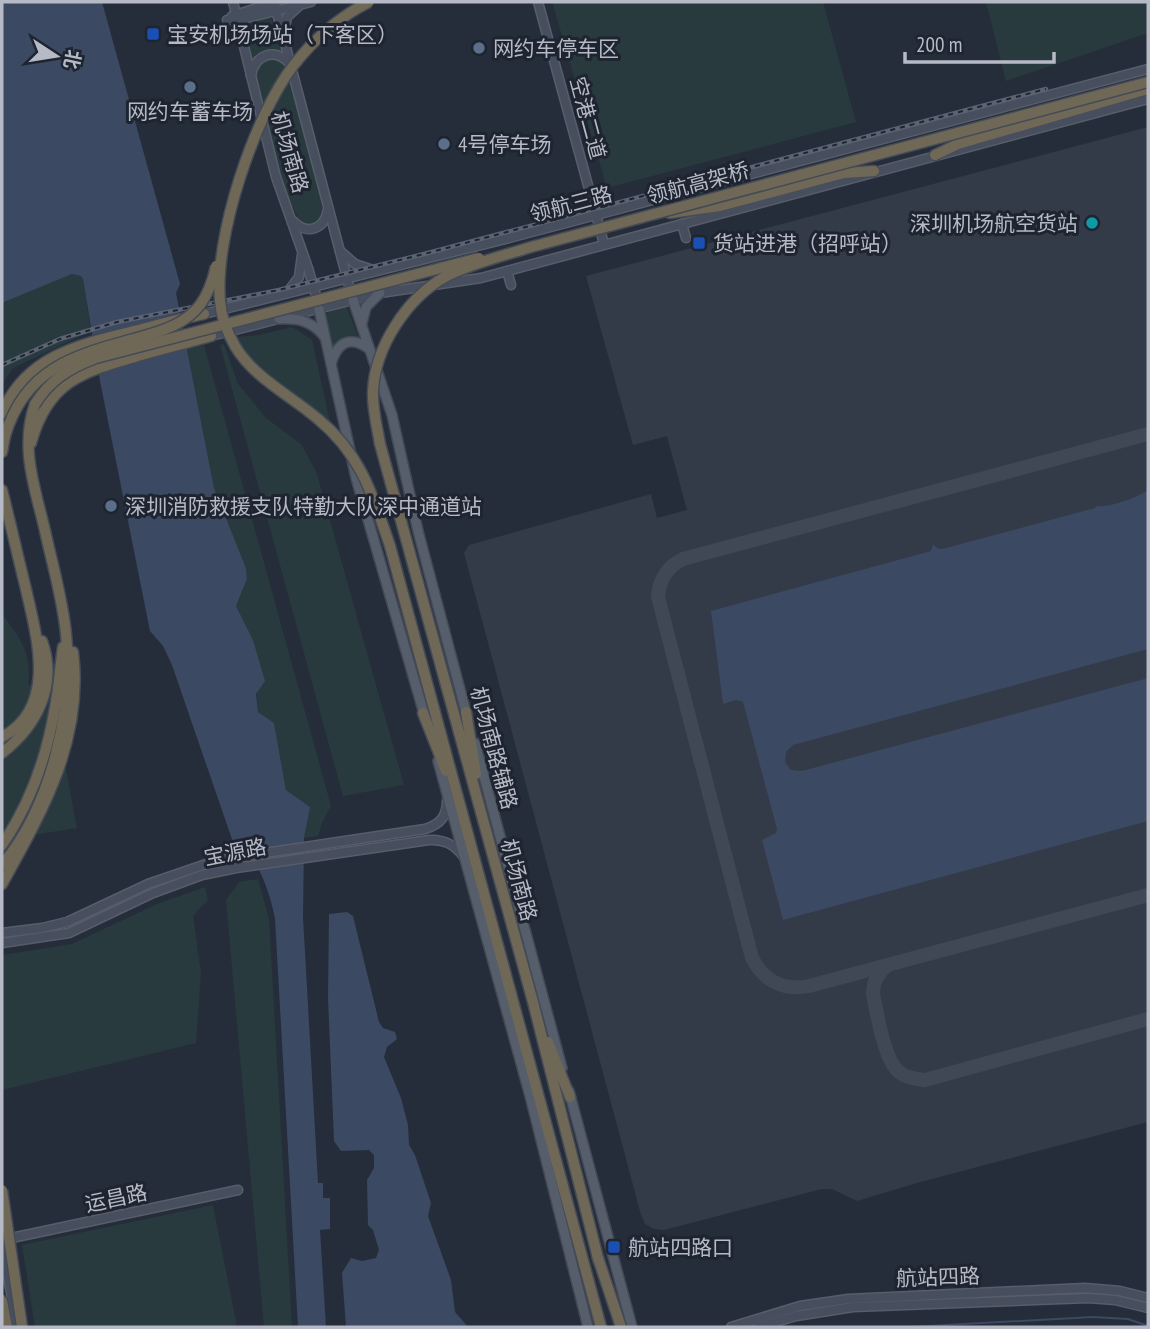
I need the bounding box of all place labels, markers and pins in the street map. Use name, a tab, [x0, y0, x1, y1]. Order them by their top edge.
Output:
place label: 宝安机场场站（下客区）	[167, 21, 398, 48]
marker: 宝安机场场站（下客区）	[145, 26, 161, 42]
place label: 网约车停车区	[493, 35, 619, 62]
marker: 网约车停车区	[471, 40, 487, 56]
marker: 网约车蓄车场	[182, 79, 198, 95]
place label: 网约车蓄车场	[127, 98, 253, 125]
place label: 4号停车场	[458, 131, 551, 158]
marker: 4号停车场	[436, 136, 452, 152]
place label: 深圳机场航空货站	[910, 210, 1078, 237]
marker: 深圳机场航空货站	[1084, 215, 1100, 231]
place label: 货站进港（招呼站）	[713, 230, 902, 257]
marker: 货站进港（招呼站）	[691, 235, 707, 251]
place label: 深圳消防救援支队特勤大队深中通道站	[125, 493, 482, 520]
marker: 深圳消防救援支队特勤大队深中通道站	[103, 498, 119, 514]
place label: 航站四路口	[628, 1234, 733, 1261]
marker: 航站四路口	[606, 1239, 622, 1255]

